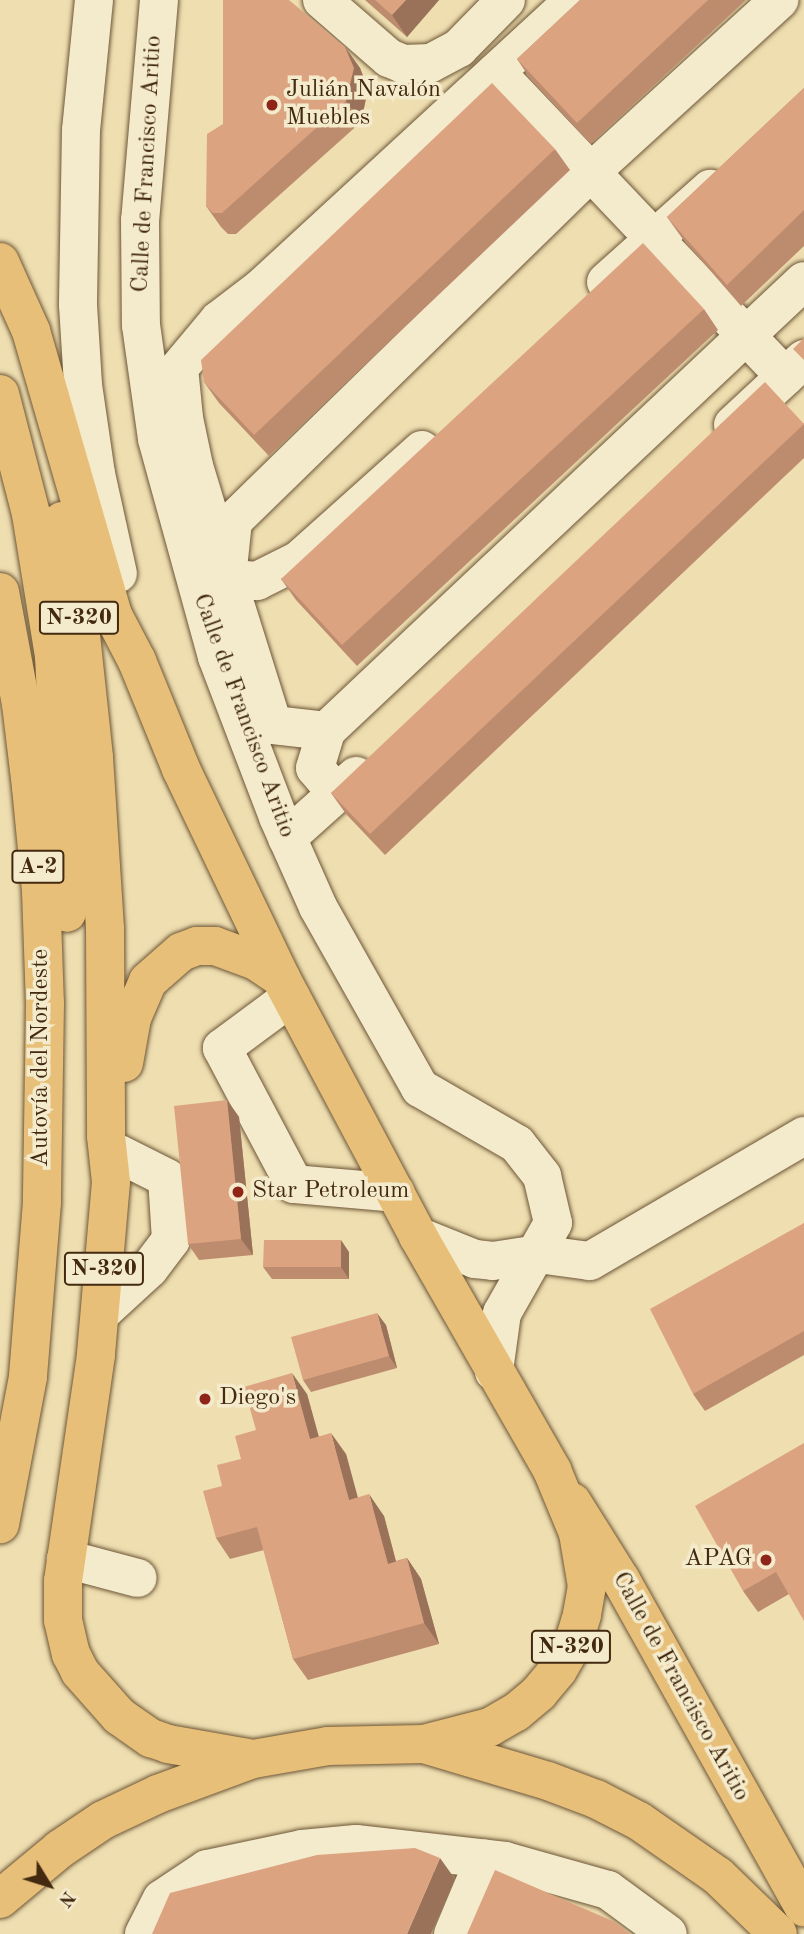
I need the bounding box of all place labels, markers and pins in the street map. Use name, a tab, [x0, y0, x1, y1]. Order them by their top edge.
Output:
place label: Julián Navalón Muebles	[286, 77, 441, 133]
marker: Julián Navalón Muebles	[264, 97, 280, 113]
place label: Star Petroleum	[252, 1178, 409, 1206]
marker: Star Petroleum	[230, 1184, 246, 1200]
place label: Diego's	[219, 1385, 296, 1413]
marker: Diego's	[197, 1391, 213, 1407]
place label: APAG	[685, 1546, 752, 1574]
marker: APAG	[758, 1552, 774, 1568]

